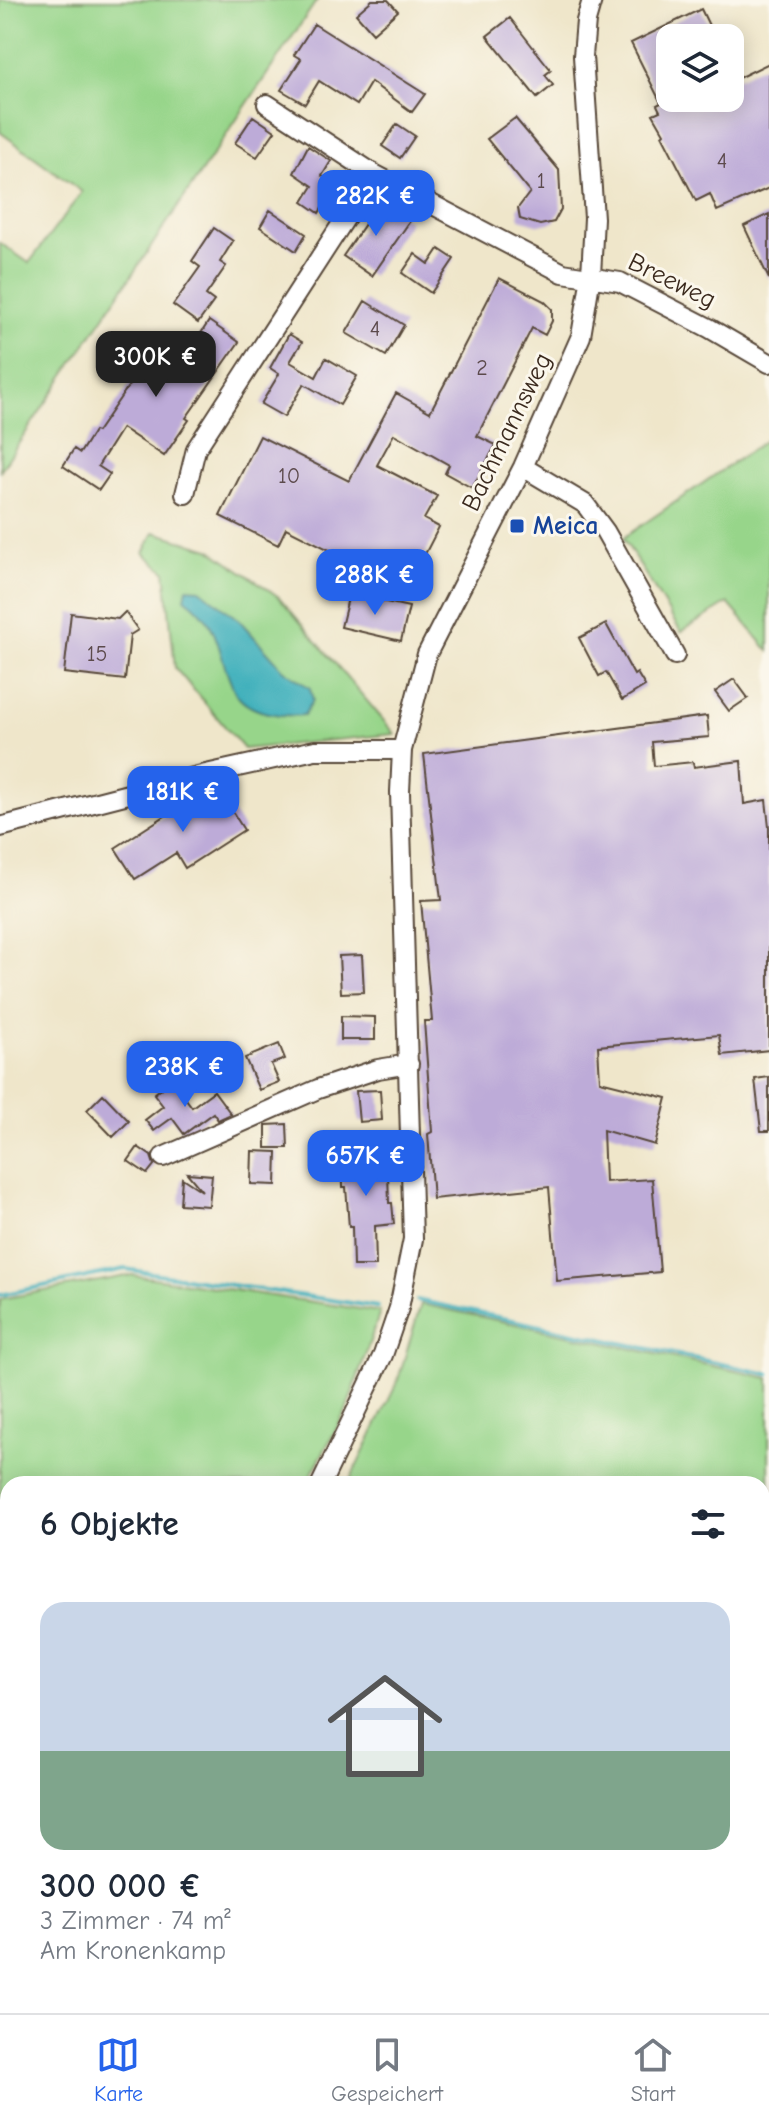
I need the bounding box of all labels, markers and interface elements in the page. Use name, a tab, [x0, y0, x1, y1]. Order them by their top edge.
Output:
map controls	[656, 24, 744, 112]
button: layers	[656, 24, 744, 112]
house number: 4	[717, 148, 727, 174]
house number: 1	[537, 168, 545, 194]
pin: 282K €	[311, 170, 441, 238]
text: 282K €	[335, 181, 417, 211]
street label: Breeweg	[623, 247, 721, 315]
house number: 4	[370, 316, 380, 342]
pin: 300K €	[91, 331, 221, 399]
text: 300K €	[114, 342, 198, 372]
street label: Bachmannsweg	[456, 348, 558, 516]
house number: 2	[476, 355, 488, 381]
house number: 10	[278, 463, 300, 489]
place label: Meica	[533, 511, 598, 541]
marker: Meica	[508, 517, 526, 535]
pin: 288K €	[310, 549, 440, 617]
text: 288K €	[334, 560, 416, 590]
house number: 15	[87, 641, 107, 667]
pin: 181K €	[118, 766, 248, 834]
text: 181K €	[145, 777, 221, 807]
pin: 238K €	[120, 1041, 250, 1109]
text: 238K €	[145, 1052, 225, 1082]
pin: 657K €	[301, 1130, 431, 1198]
text: 657K €	[326, 1141, 406, 1171]
icon: filters	[686, 1502, 730, 1546]
text: 6 Objekte	[40, 1504, 179, 1544]
icon: home	[313, 1654, 457, 1798]
text: 300 000 €	[40, 1866, 202, 1906]
text: 3 Zimmer · 74 m²	[40, 1906, 231, 1936]
text: Am Kronenkamp	[40, 1936, 226, 1966]
tab: Karte	[94, 2033, 143, 2107]
tab: Gespeichert	[331, 2033, 443, 2107]
tab: Start	[631, 2033, 675, 2107]

